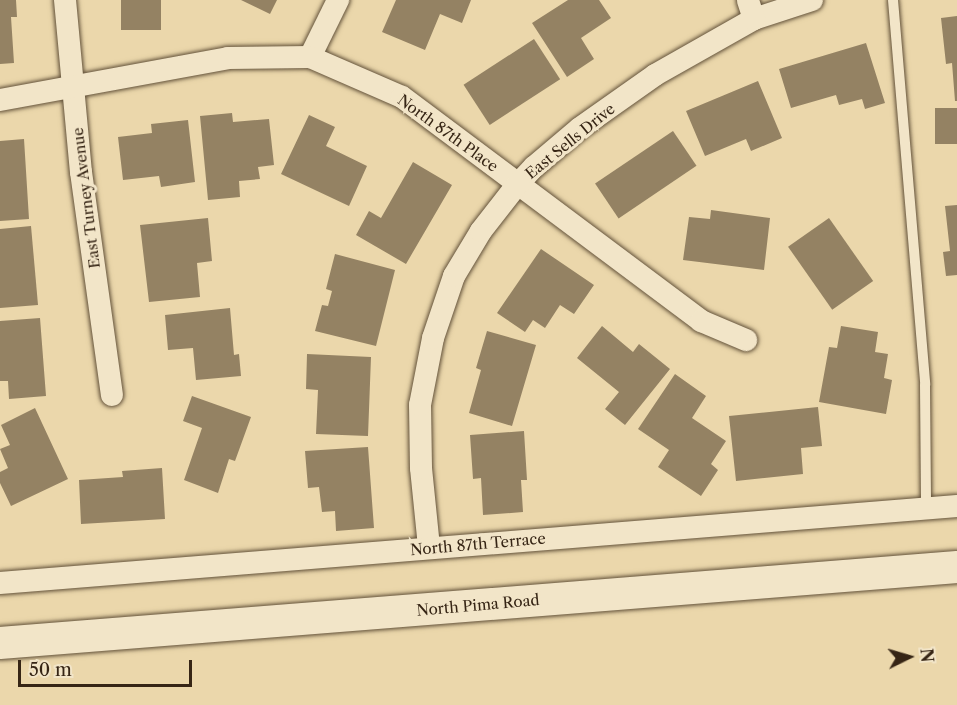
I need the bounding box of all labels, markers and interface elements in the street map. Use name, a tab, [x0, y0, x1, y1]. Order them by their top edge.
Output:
street label: North 87th Place	[394, 91, 502, 175]
street label: East Sells Drive	[522, 99, 618, 183]
street label: East Turney Avenue	[68, 126, 104, 270]
street label: North 87th Terrace	[409, 529, 547, 559]
street label: North Pima Road	[416, 591, 540, 619]
north arrow	[879, 627, 939, 687]
scale bar	[21, 648, 195, 686]
text: N	[916, 648, 937, 663]
text: 50 m	[29, 659, 72, 681]

